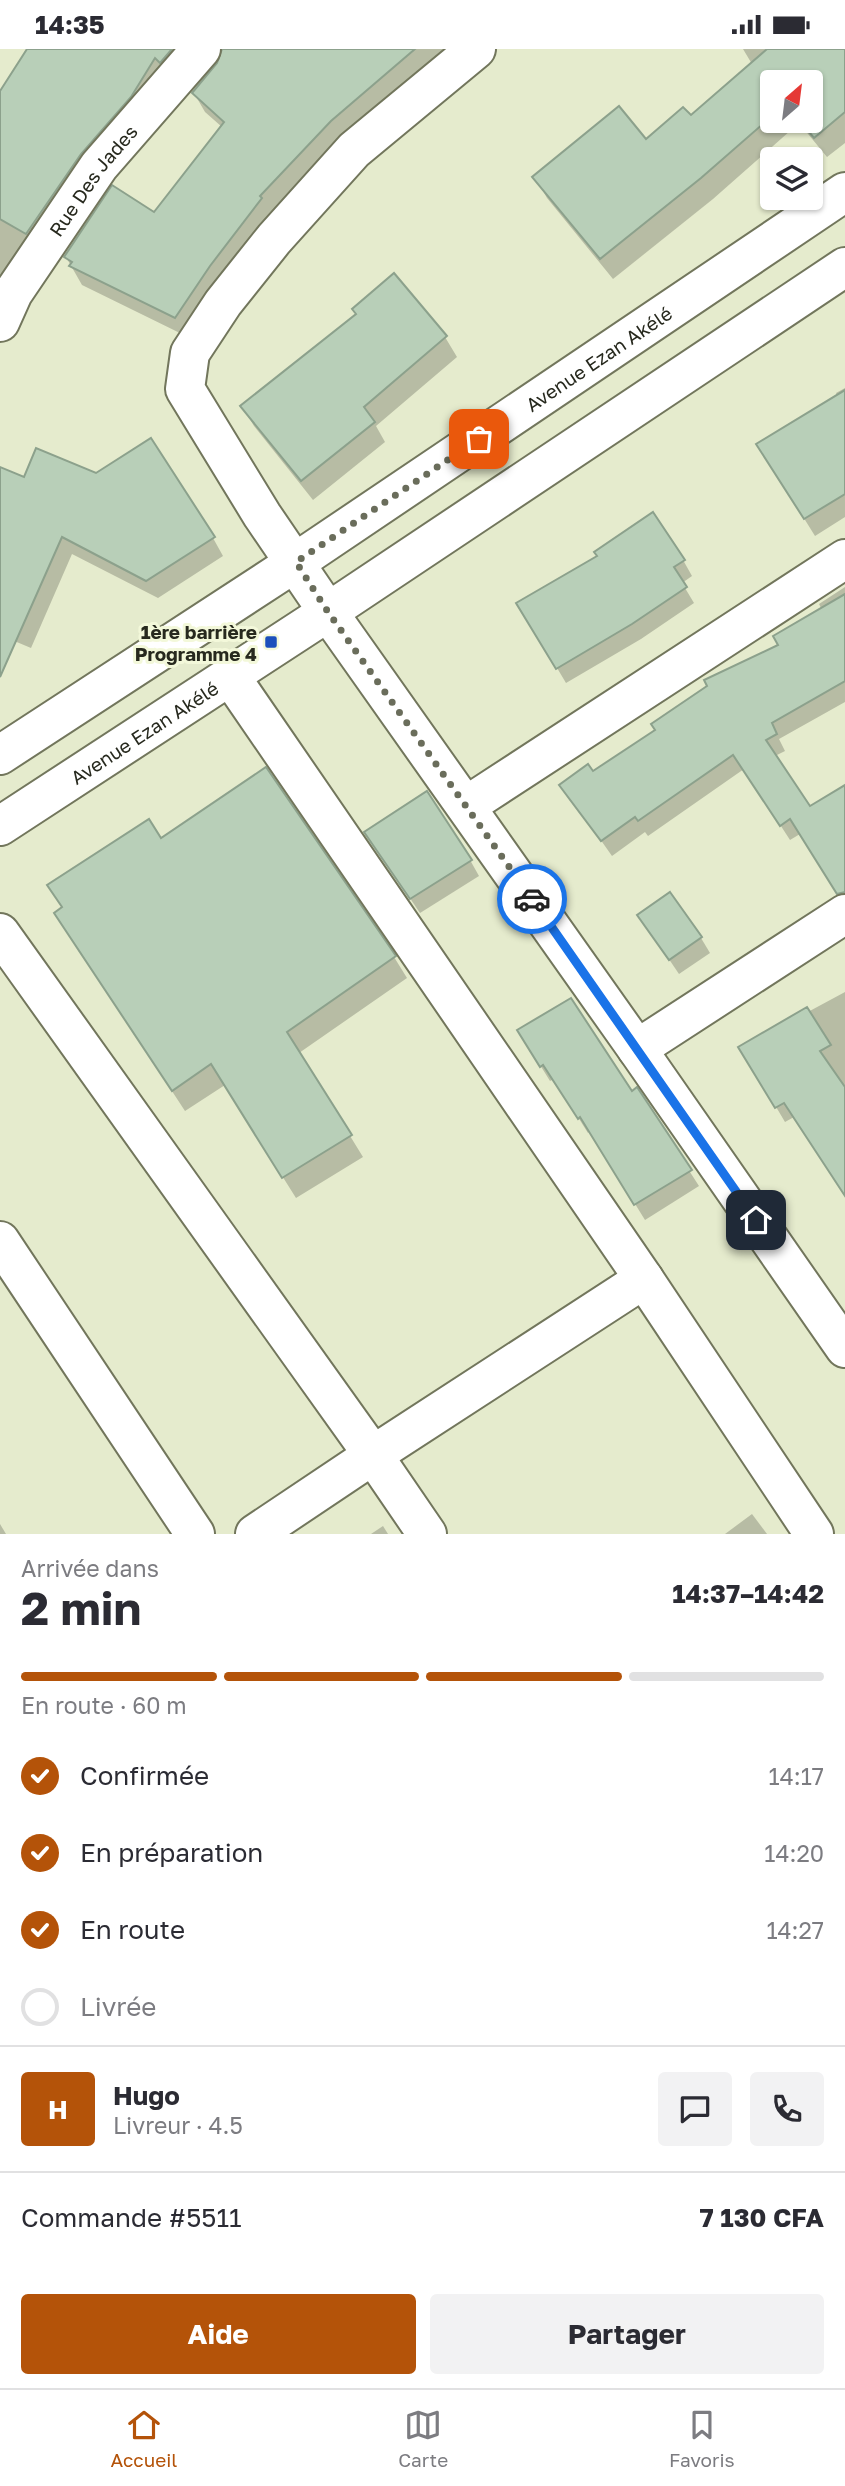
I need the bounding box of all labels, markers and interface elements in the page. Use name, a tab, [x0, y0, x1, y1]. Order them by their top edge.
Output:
text: 14:35	[35, 9, 105, 40]
north arrow	[760, 70, 822, 133]
map controls	[760, 70, 823, 210]
street label: Rue Des Jades	[44, 120, 141, 240]
button: layers	[760, 147, 823, 210]
street label: Avenue Ezan Akélé	[521, 301, 676, 416]
pin	[449, 409, 509, 469]
icon: bag	[460, 420, 498, 458]
place label: 1ère barrière Programme 4	[135, 620, 257, 665]
marker: 1ère barrière Programme 4	[263, 634, 279, 650]
street label: Avenue Ezan Akélé	[66, 676, 222, 788]
courier	[497, 864, 567, 934]
icon: car	[513, 880, 551, 918]
pin	[726, 1190, 786, 1250]
icon: home	[737, 1201, 775, 1239]
text: Arrivée dans	[21, 1554, 159, 1582]
text: 14:37–14:42	[672, 1578, 824, 1609]
text: 2 min	[21, 1580, 141, 1635]
text: En route · 60 m	[21, 1691, 187, 1719]
icon: check	[21, 1757, 59, 1795]
text: Confirmée	[80, 1760, 209, 1791]
text: 14:17	[769, 1762, 824, 1790]
icon: check	[21, 1834, 59, 1872]
text: En préparation	[80, 1837, 263, 1868]
text: 14:20	[764, 1839, 824, 1867]
icon: check	[21, 1911, 59, 1949]
text: En route	[80, 1914, 185, 1945]
text: 14:27	[766, 1916, 824, 1944]
text: Livrée	[80, 1991, 156, 2022]
button: chat	[658, 2072, 732, 2146]
button: phone	[750, 2072, 824, 2146]
text: Hugo	[113, 2080, 180, 2111]
text: H	[48, 2094, 68, 2125]
text: Livreur · 4.5	[113, 2111, 243, 2139]
text: Commande #5511	[21, 2202, 242, 2233]
text: 7 130 CFA	[700, 2202, 824, 2233]
button: Aide	[21, 2294, 416, 2374]
button: Partager	[430, 2294, 824, 2374]
tab: Accueil	[110, 2406, 177, 2471]
tab: Carte	[398, 2406, 448, 2471]
tab: Favoris	[669, 2406, 735, 2471]

